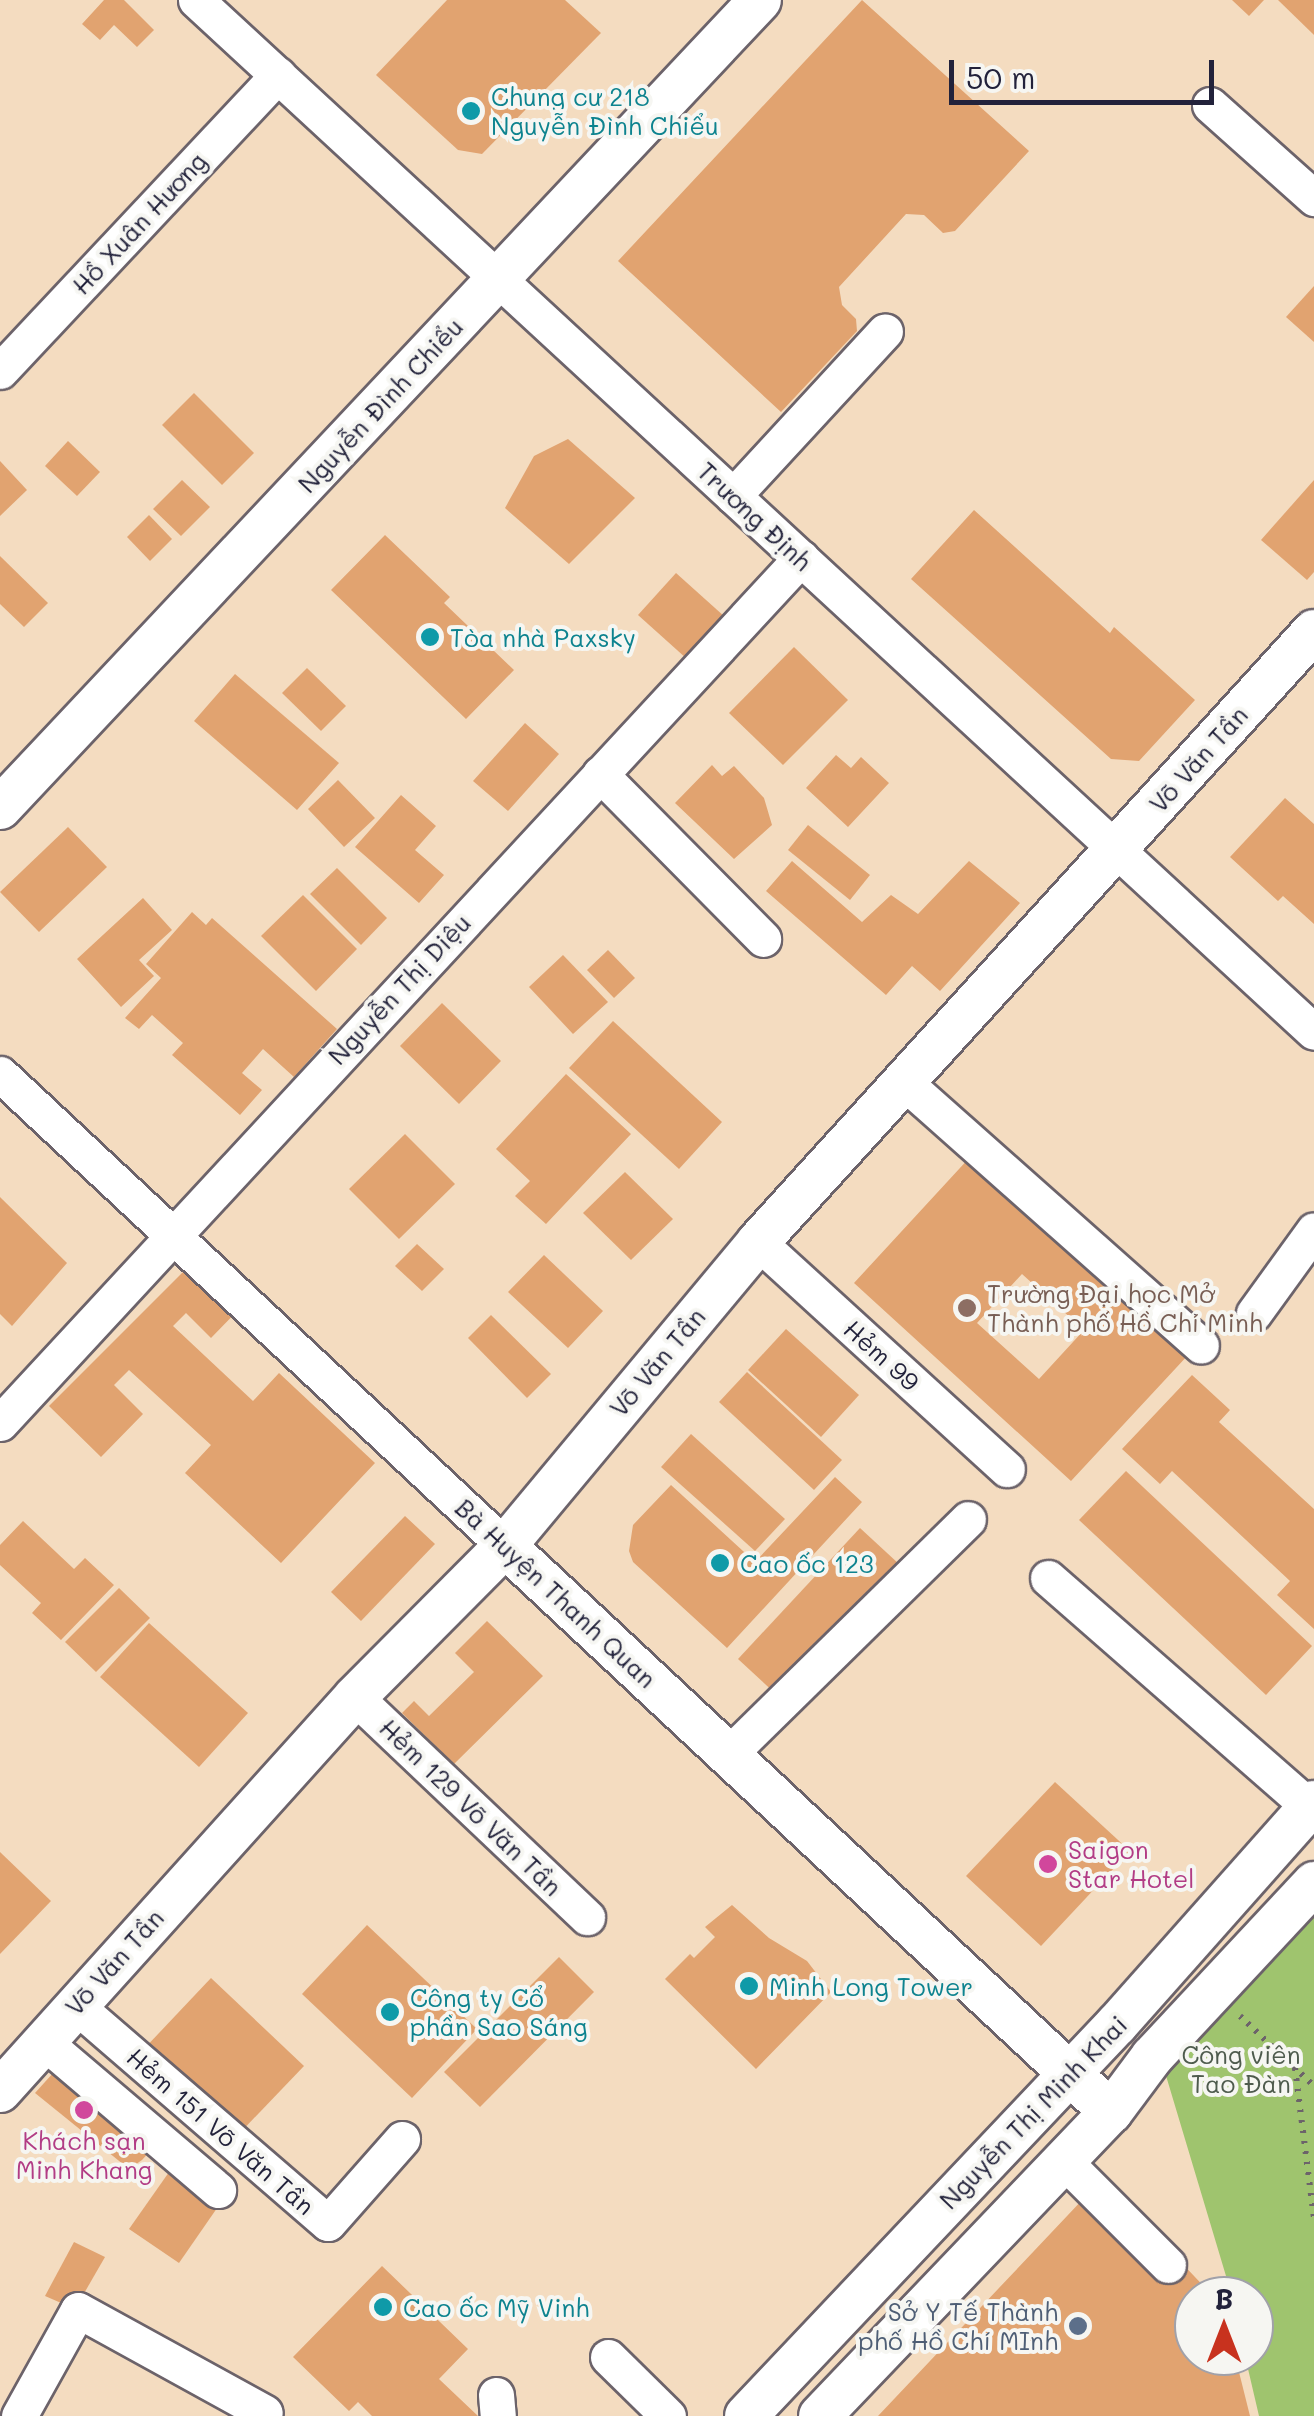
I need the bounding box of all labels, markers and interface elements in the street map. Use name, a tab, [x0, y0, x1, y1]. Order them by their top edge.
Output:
scale bar	[954, 40, 1219, 102]
text: 50 m	[966, 57, 1036, 97]
place label: Chung cư 218 Nguyễn Đình Chiểu	[491, 82, 719, 141]
marker: Chung cư 218 Nguyễn Đình Chiểu	[460, 100, 482, 122]
street label: Hồ Xuân Hương	[66, 146, 212, 300]
street label: Nguyễn Đình Chiểu	[291, 312, 469, 498]
street label: Trương Định	[692, 456, 818, 576]
place label: Tòa nhà Paxsky	[450, 622, 636, 652]
marker: Tòa nhà Paxsky	[419, 626, 441, 648]
street label: Võ Văn Tần	[1143, 700, 1253, 818]
street label: Nguyễn Thị Diệu	[322, 908, 476, 1070]
place label: Trường Đại học Mở Thành phố Hồ Chí Minh	[987, 1279, 1263, 1338]
marker: Trường Đại học Mở Thành phố Hồ Chí Minh	[956, 1297, 978, 1319]
street label: Võ Văn Tần	[603, 1302, 711, 1422]
street label: Hẻm 99	[838, 1313, 926, 1397]
street label: Bà Huyện Thanh Quan	[450, 1492, 662, 1694]
place label: Cao ốc 123	[740, 1548, 874, 1578]
marker: Cao ốc 123	[709, 1552, 731, 1574]
street label: Hẻm 129 Võ Văn Tần	[374, 1712, 568, 1902]
place label: Saigon Star Hotel	[1068, 1835, 1195, 1894]
marker: Saigon Star Hotel	[1037, 1853, 1059, 1875]
street label: Võ Văn Tần	[59, 1903, 169, 2021]
place label: Minh Long Tower	[769, 1971, 973, 2001]
marker: Minh Long Tower	[738, 1975, 760, 1997]
place label: Công ty Cổ phần Sao Sáng	[410, 1983, 587, 2042]
marker: Công ty Cổ phần Sao Sáng	[379, 2001, 401, 2023]
street label: Nguyễn Thị Minh Khai	[933, 2009, 1133, 2215]
park label: Công viên Tao Đàn	[1181, 2040, 1301, 2099]
street label: Hẻm 151 Võ Văn Tần	[121, 2041, 321, 2221]
marker: Khách sạn Minh Khang	[73, 2099, 95, 2121]
place label: Khách sạn Minh Khang	[16, 2126, 152, 2185]
north arrow	[1174, 2276, 1274, 2376]
text: B	[1215, 2280, 1233, 2316]
place label: Cao ốc Mỹ Vinh	[403, 2292, 589, 2322]
marker: Cao ốc Mỹ Vinh	[372, 2296, 394, 2318]
place label: Sở Y Tế Thành phố Hồ Chí MInh	[858, 2297, 1058, 2356]
marker: Sở Y Tế Thành phố Hồ Chí MInh	[1067, 2315, 1089, 2337]

